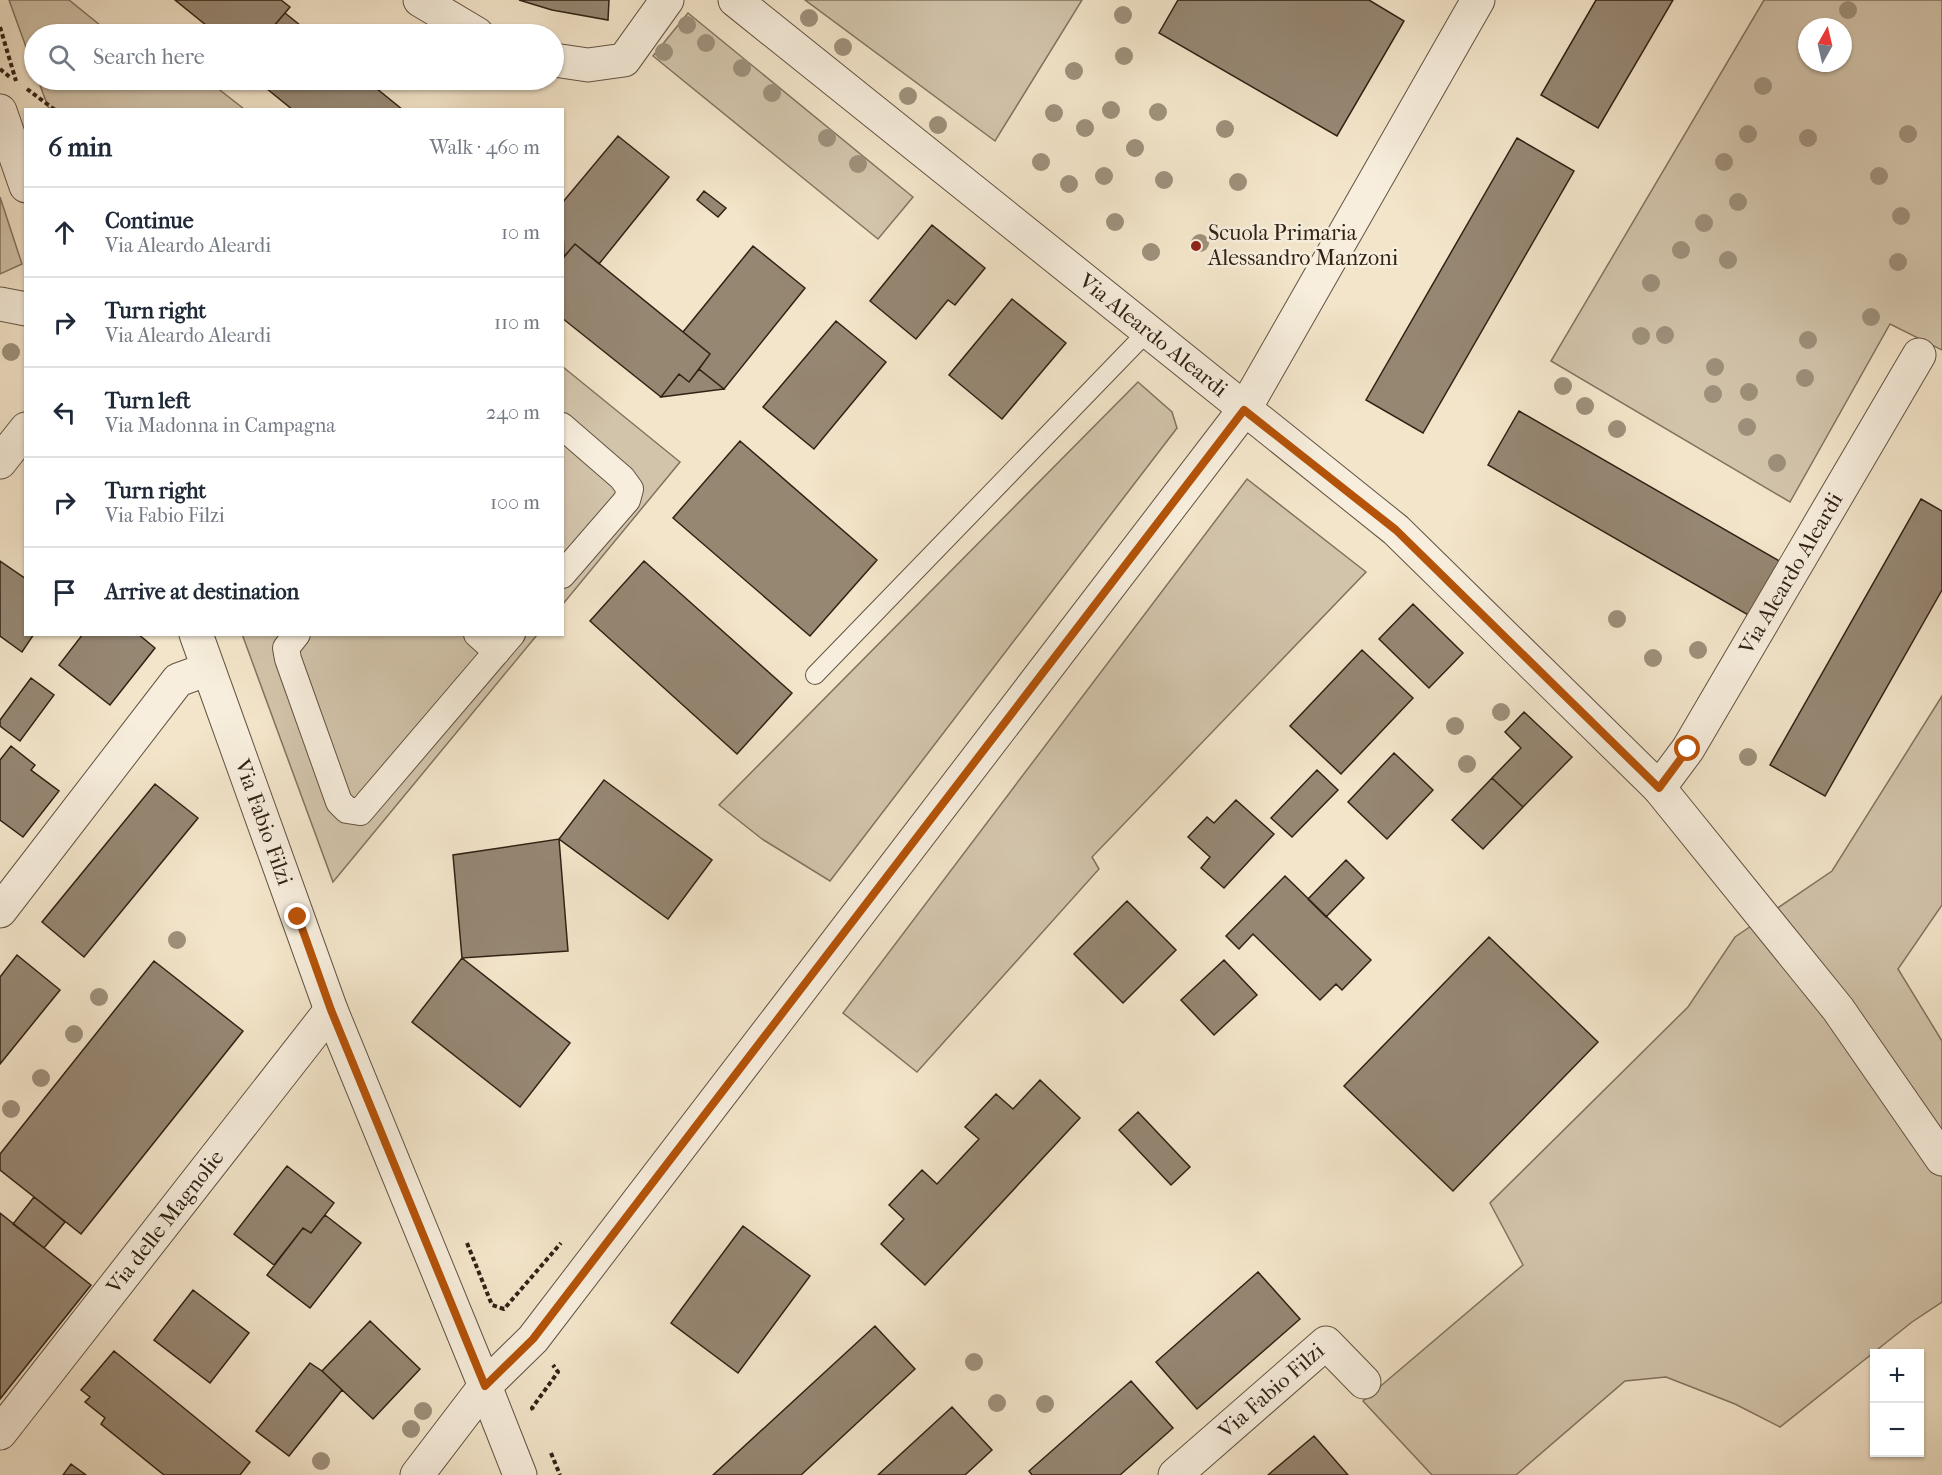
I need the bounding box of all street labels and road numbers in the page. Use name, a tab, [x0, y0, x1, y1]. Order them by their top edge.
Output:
street label: Via Aleardo Aleardi	[1073, 267, 1233, 403]
street label: Via Aleardo Aleardi	[1733, 488, 1849, 660]
street label: Via Fabio Filzi	[229, 755, 298, 889]
street label: Via delle Magnolie	[100, 1145, 229, 1300]
street label: Via Fabio Filzi	[1212, 1337, 1330, 1445]

